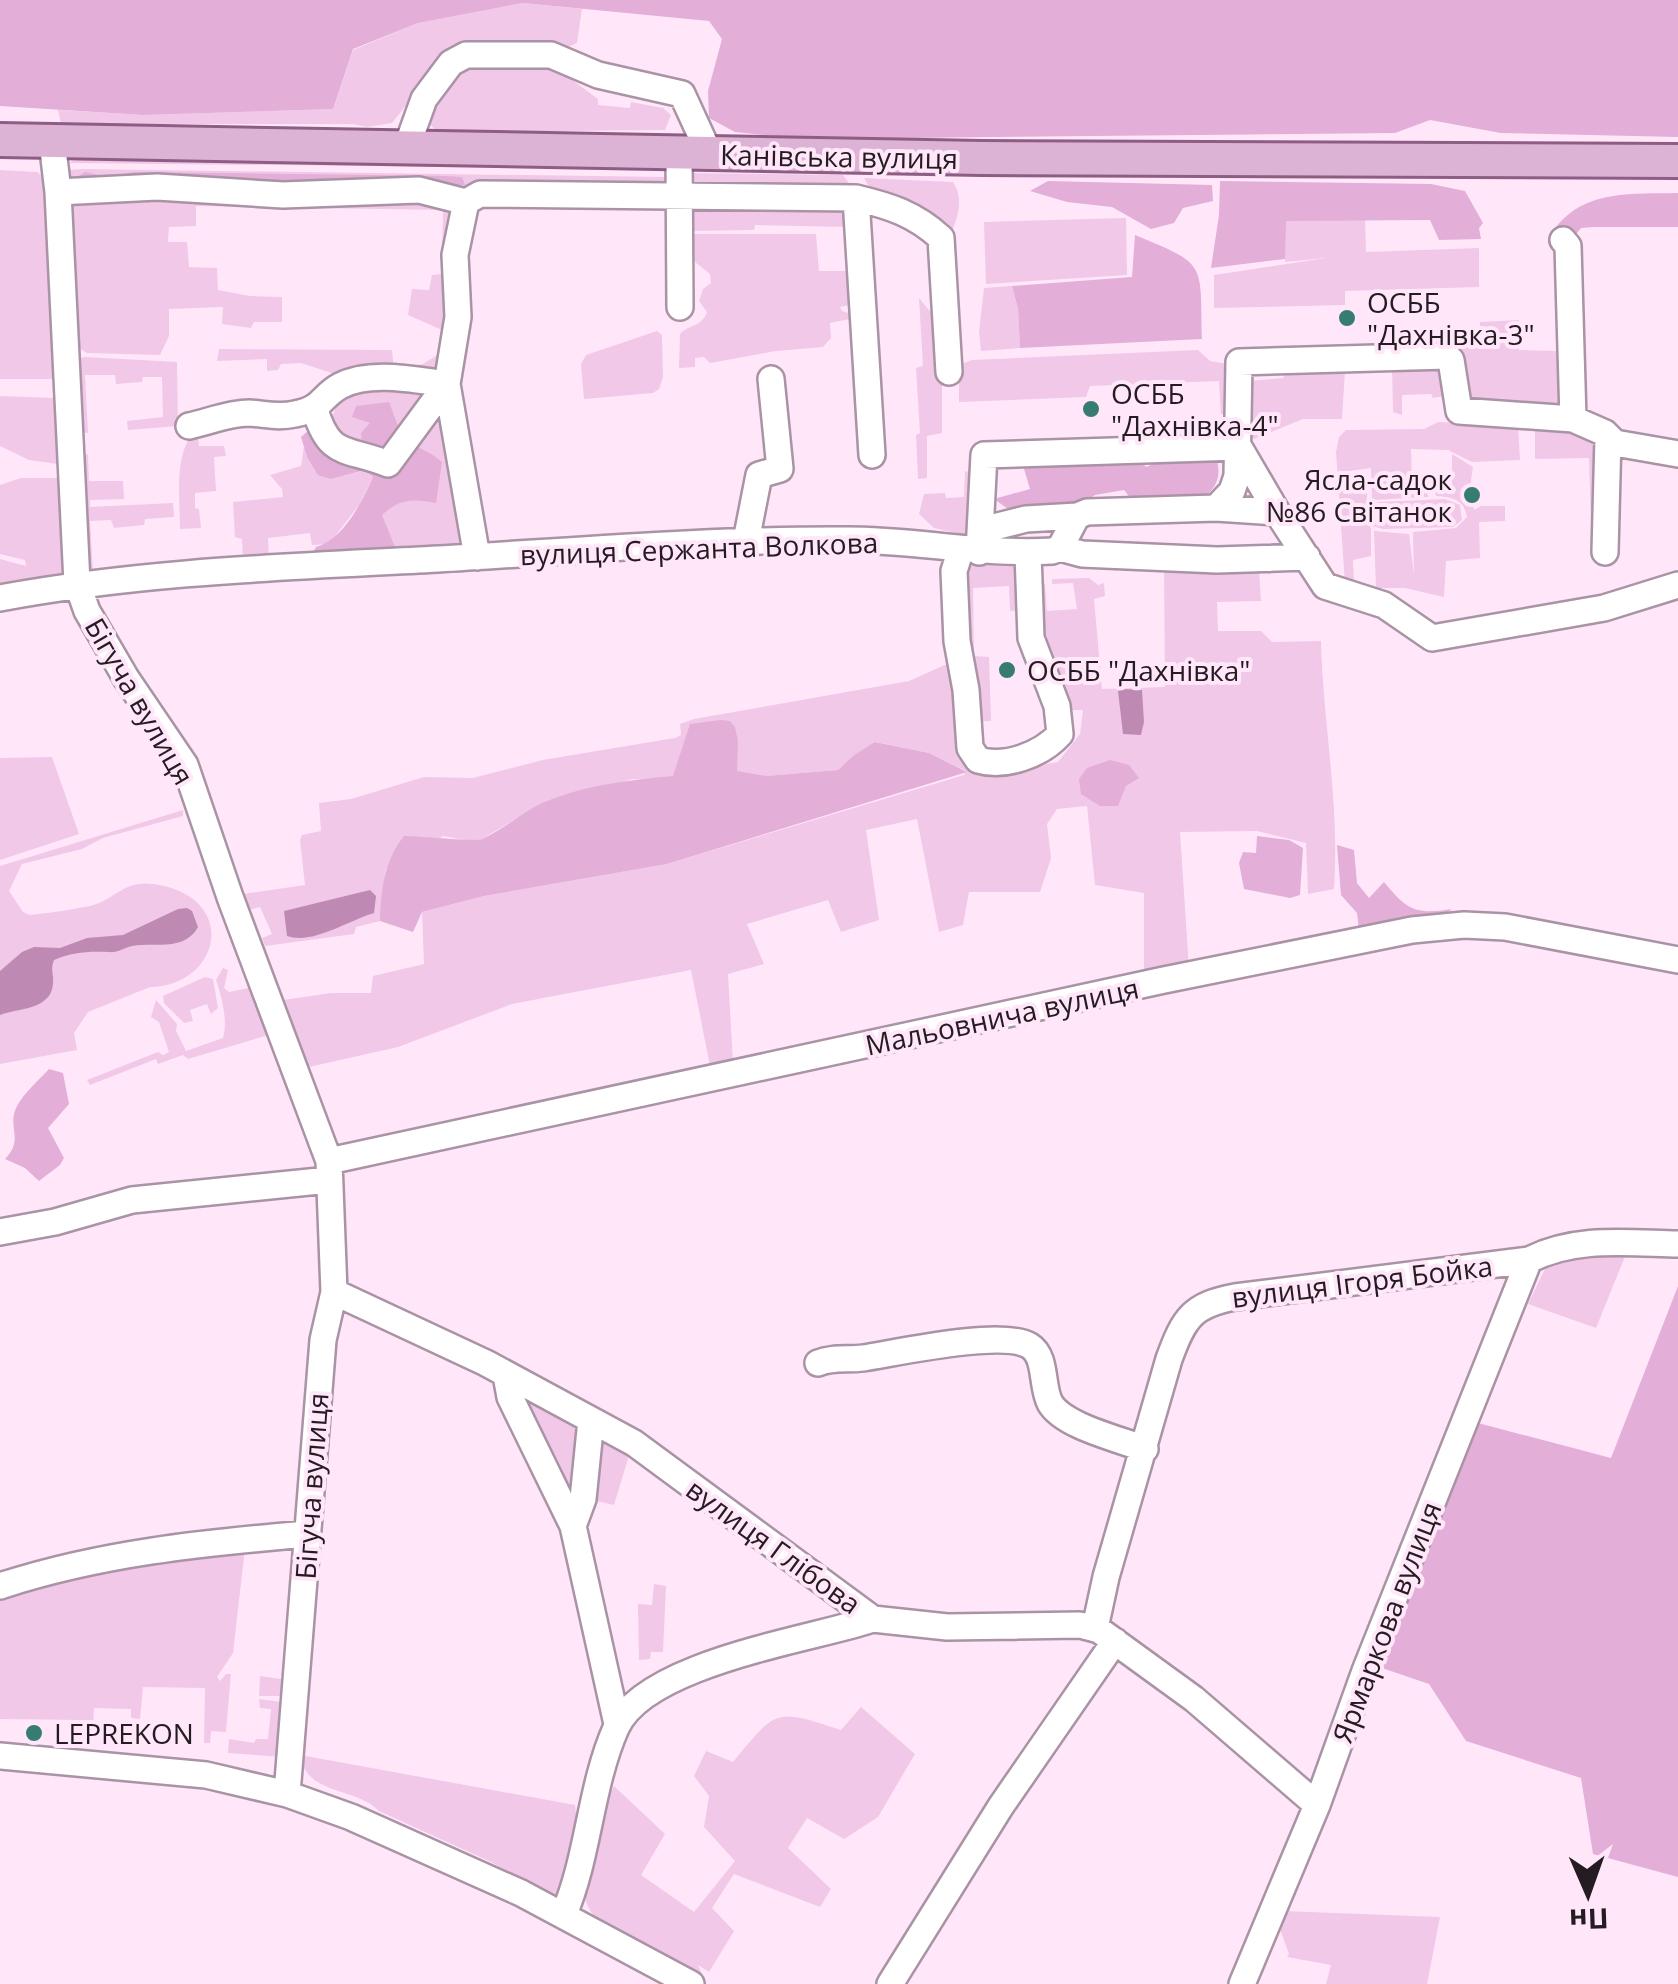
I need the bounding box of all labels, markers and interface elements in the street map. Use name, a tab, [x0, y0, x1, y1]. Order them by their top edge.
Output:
street label: Канівська вулиця	[720, 135, 958, 177]
place label: ОСББ "Дахнівка-3"	[1367, 283, 1535, 353]
marker: ОСББ "Дахнівка-3"	[1336, 307, 1358, 329]
place label: ОСББ "Дахнівка-4"	[1111, 374, 1279, 444]
marker: ОСББ "Дахнівка-4"	[1080, 398, 1102, 420]
place label: Ясла-садок №86 Світанок	[1266, 460, 1453, 530]
marker: Ясла-садок №86 Світанок	[1461, 484, 1483, 506]
street label: вулиця Сержанта Волкова	[519, 523, 879, 573]
street label: Бігуча вулиця	[77, 610, 203, 792]
place label: ОСББ "Дахнівка"	[1027, 651, 1251, 689]
marker: ОСББ "Дахнівка"	[996, 659, 1018, 681]
street label: Мальовнича вулиця	[862, 968, 1142, 1064]
street label: вулиця Ігоря Бойка	[1229, 1246, 1495, 1316]
street label: Бігуча вулиця	[286, 1391, 336, 1581]
street label: вулиця Глібова	[679, 1470, 869, 1622]
street label: Ярмаркова вулиця	[1323, 1496, 1449, 1748]
place label: LEPREKON	[54, 1714, 194, 1752]
marker: LEPREKON	[23, 1722, 45, 1744]
north arrow	[1538, 1844, 1638, 1944]
text: Пн	[1569, 1900, 1609, 1940]

